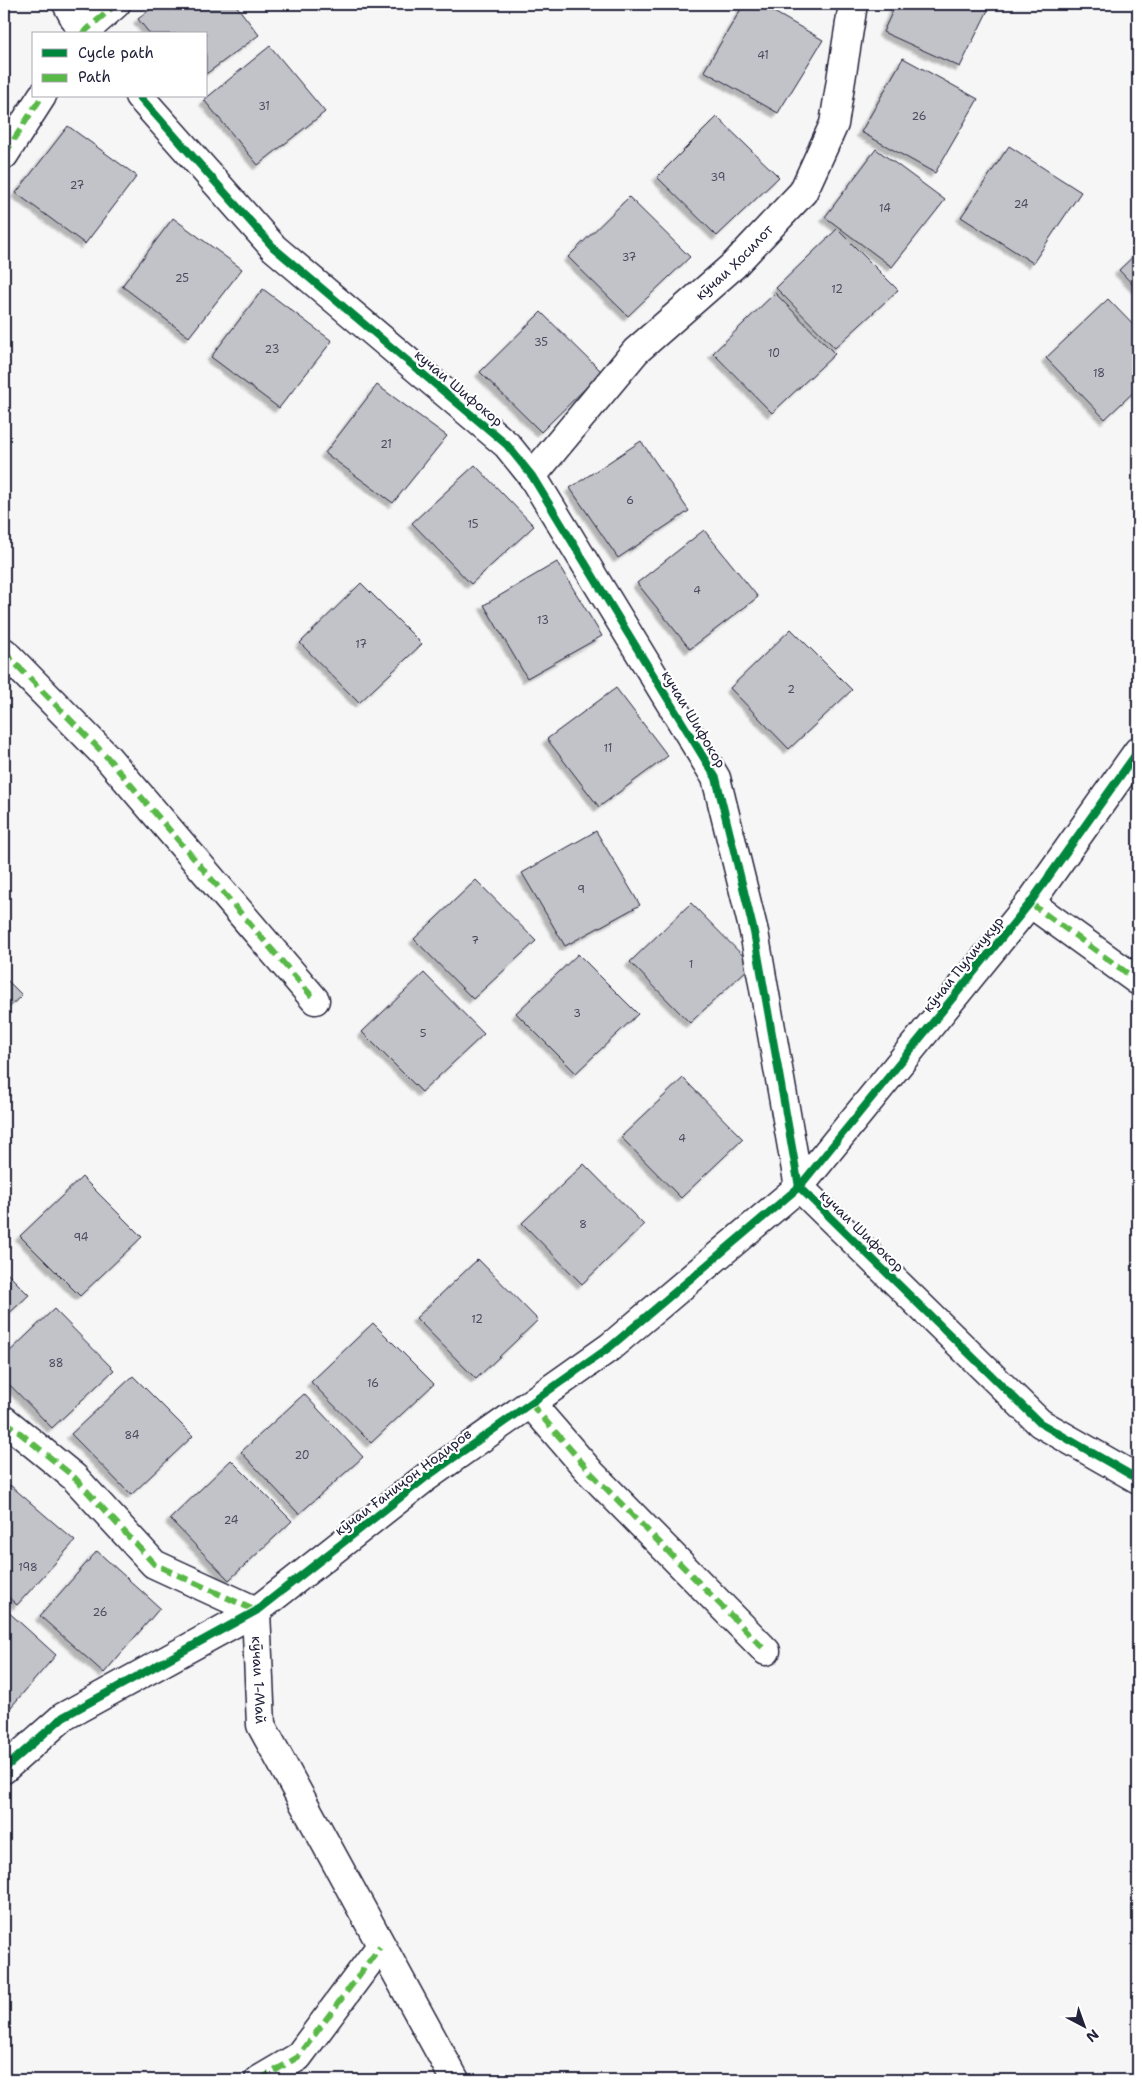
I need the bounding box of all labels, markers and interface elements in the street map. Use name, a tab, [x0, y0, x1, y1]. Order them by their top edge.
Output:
legend	[32, 32, 208, 98]
text: Cycle path	[78, 43, 154, 63]
house number: 41	[757, 48, 769, 63]
text: Path	[78, 67, 111, 87]
house number: 31	[258, 99, 270, 114]
house number: 26	[912, 109, 926, 124]
house number: 39	[711, 170, 725, 185]
house number: 27	[70, 178, 85, 193]
house number: 24	[1014, 197, 1029, 212]
house number: 14	[879, 201, 891, 216]
street label: кӯчаи Хосилот	[691, 220, 777, 304]
house number: 37	[622, 250, 637, 265]
house number: 25	[175, 271, 189, 286]
house number: 12	[831, 282, 843, 297]
house number: 35	[534, 335, 548, 350]
house number: 23	[265, 342, 279, 357]
street label: кучаи Шифокор	[411, 346, 507, 431]
house number: 10	[768, 346, 780, 361]
house number: 18	[1093, 366, 1105, 381]
house number: 21	[380, 437, 392, 452]
house number: 6	[626, 493, 634, 508]
house number: 15	[467, 517, 479, 532]
house number: 4	[693, 583, 701, 598]
house number: 13	[537, 613, 549, 628]
house number: 17	[355, 637, 367, 652]
street label: кучаи Шифокор	[658, 667, 730, 771]
house number: 2	[787, 682, 795, 697]
house number: 11	[604, 741, 612, 756]
house number: 9	[577, 882, 585, 897]
street label: кӯчаи Пуличуқур	[919, 912, 1007, 1016]
house number: 7	[471, 933, 479, 948]
house number: 1	[689, 957, 693, 972]
house number: 3	[573, 1006, 581, 1021]
house number: 5	[420, 1026, 427, 1041]
house number: 4	[678, 1131, 686, 1146]
street label: кучаи Шифокор	[816, 1186, 908, 1276]
house number: 8	[579, 1217, 587, 1232]
house number: 94	[74, 1230, 89, 1245]
house number: 12	[471, 1312, 483, 1327]
house number: 88	[48, 1356, 64, 1371]
house number: 16	[367, 1376, 379, 1391]
street label: кӯчаи Ғаниҷон Нодиров	[331, 1425, 475, 1539]
house number: 84	[125, 1428, 140, 1443]
house number: 20	[294, 1448, 310, 1463]
house number: 24	[224, 1513, 239, 1528]
house number: 198	[18, 1560, 38, 1575]
house number: 26	[93, 1605, 107, 1620]
street label: кӯчаи 1-Май	[248, 1636, 270, 1724]
north arrow	[1060, 2002, 1110, 2052]
text: N	[1082, 2025, 1103, 2046]

